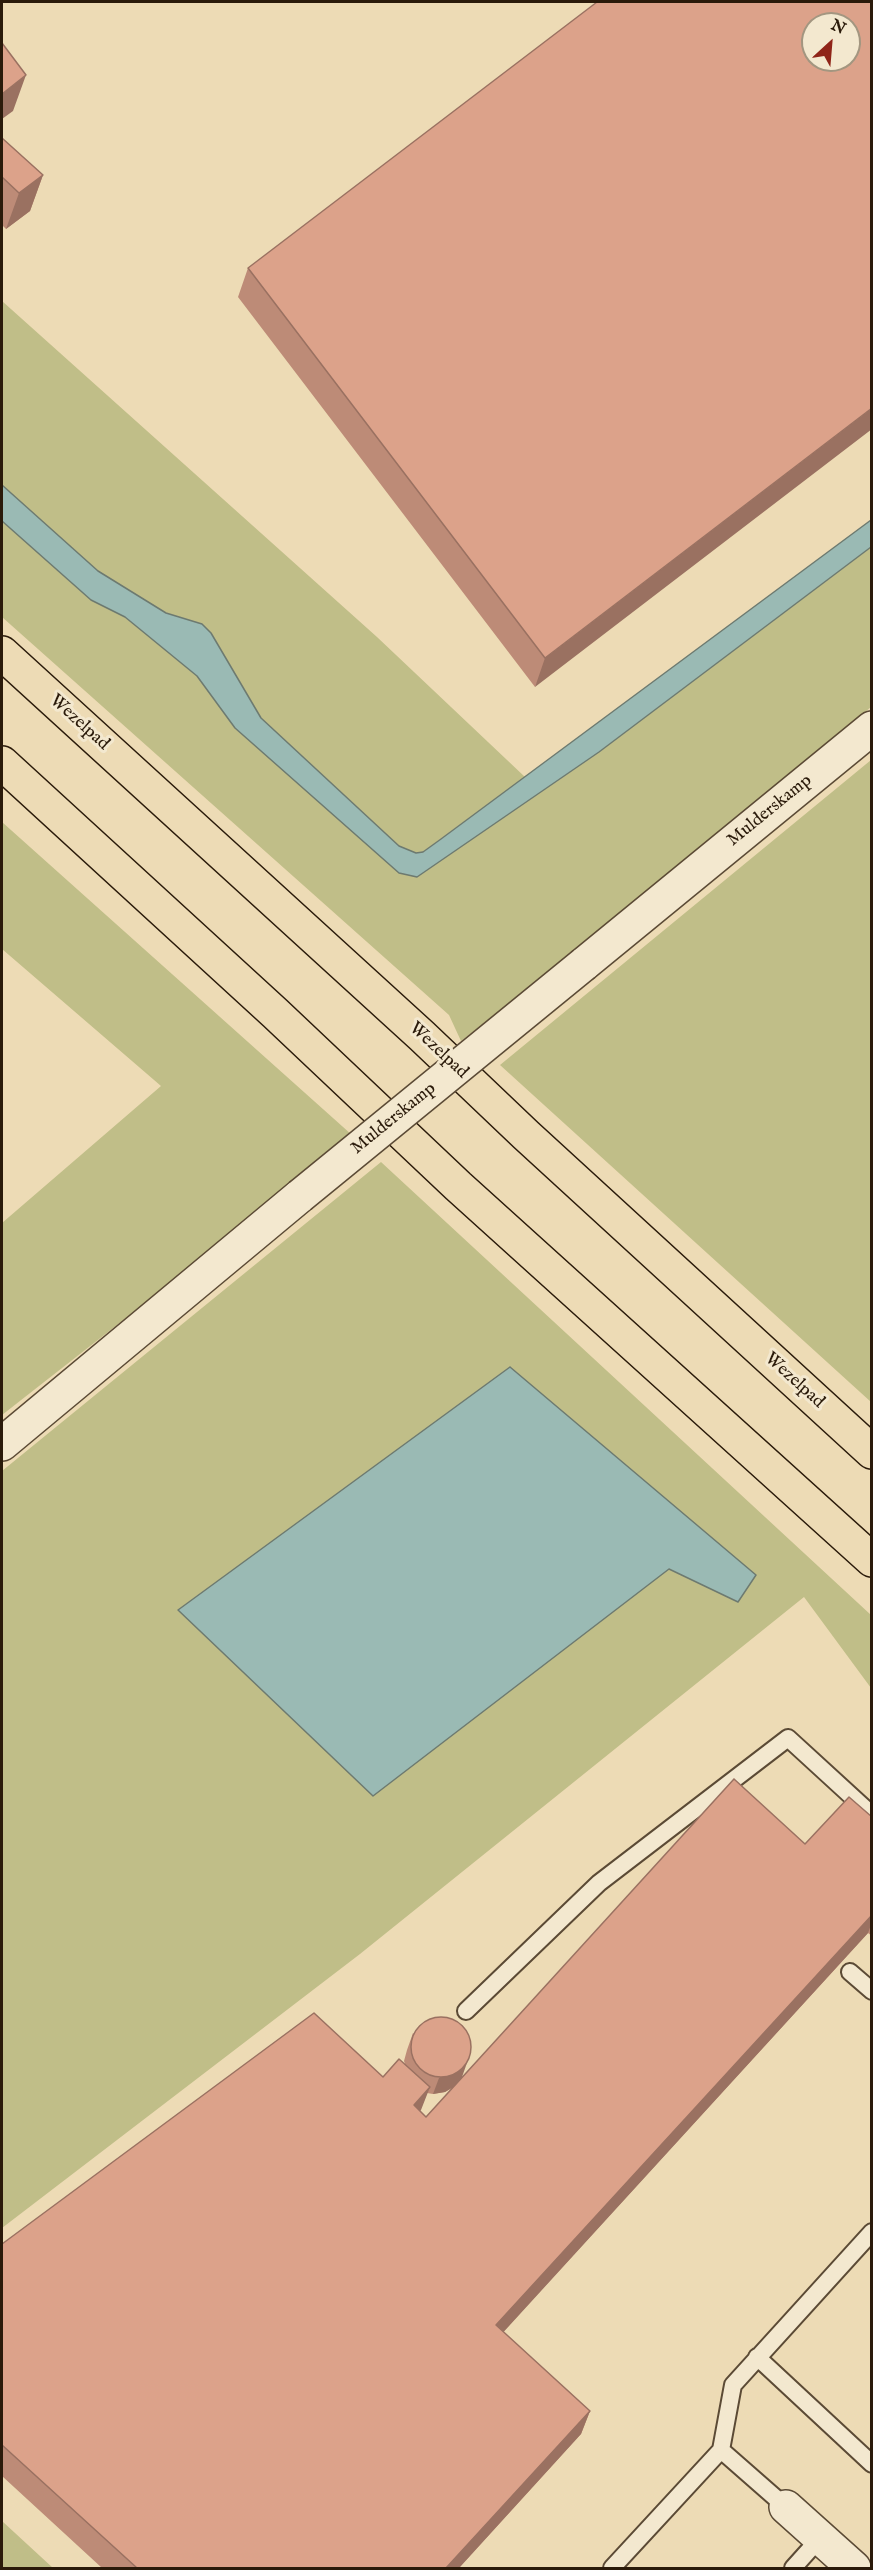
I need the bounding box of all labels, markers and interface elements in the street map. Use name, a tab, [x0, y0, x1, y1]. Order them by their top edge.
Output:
north arrow	[801, 12, 861, 72]
text: N	[827, 16, 849, 40]
street label: Wezelpad	[45, 690, 113, 756]
street label: Mulderskamp	[723, 770, 817, 852]
street label: Wezelpad	[404, 1018, 472, 1084]
street label: Mulderskamp	[347, 1078, 441, 1160]
street label: Wezelpad	[760, 1348, 828, 1414]

